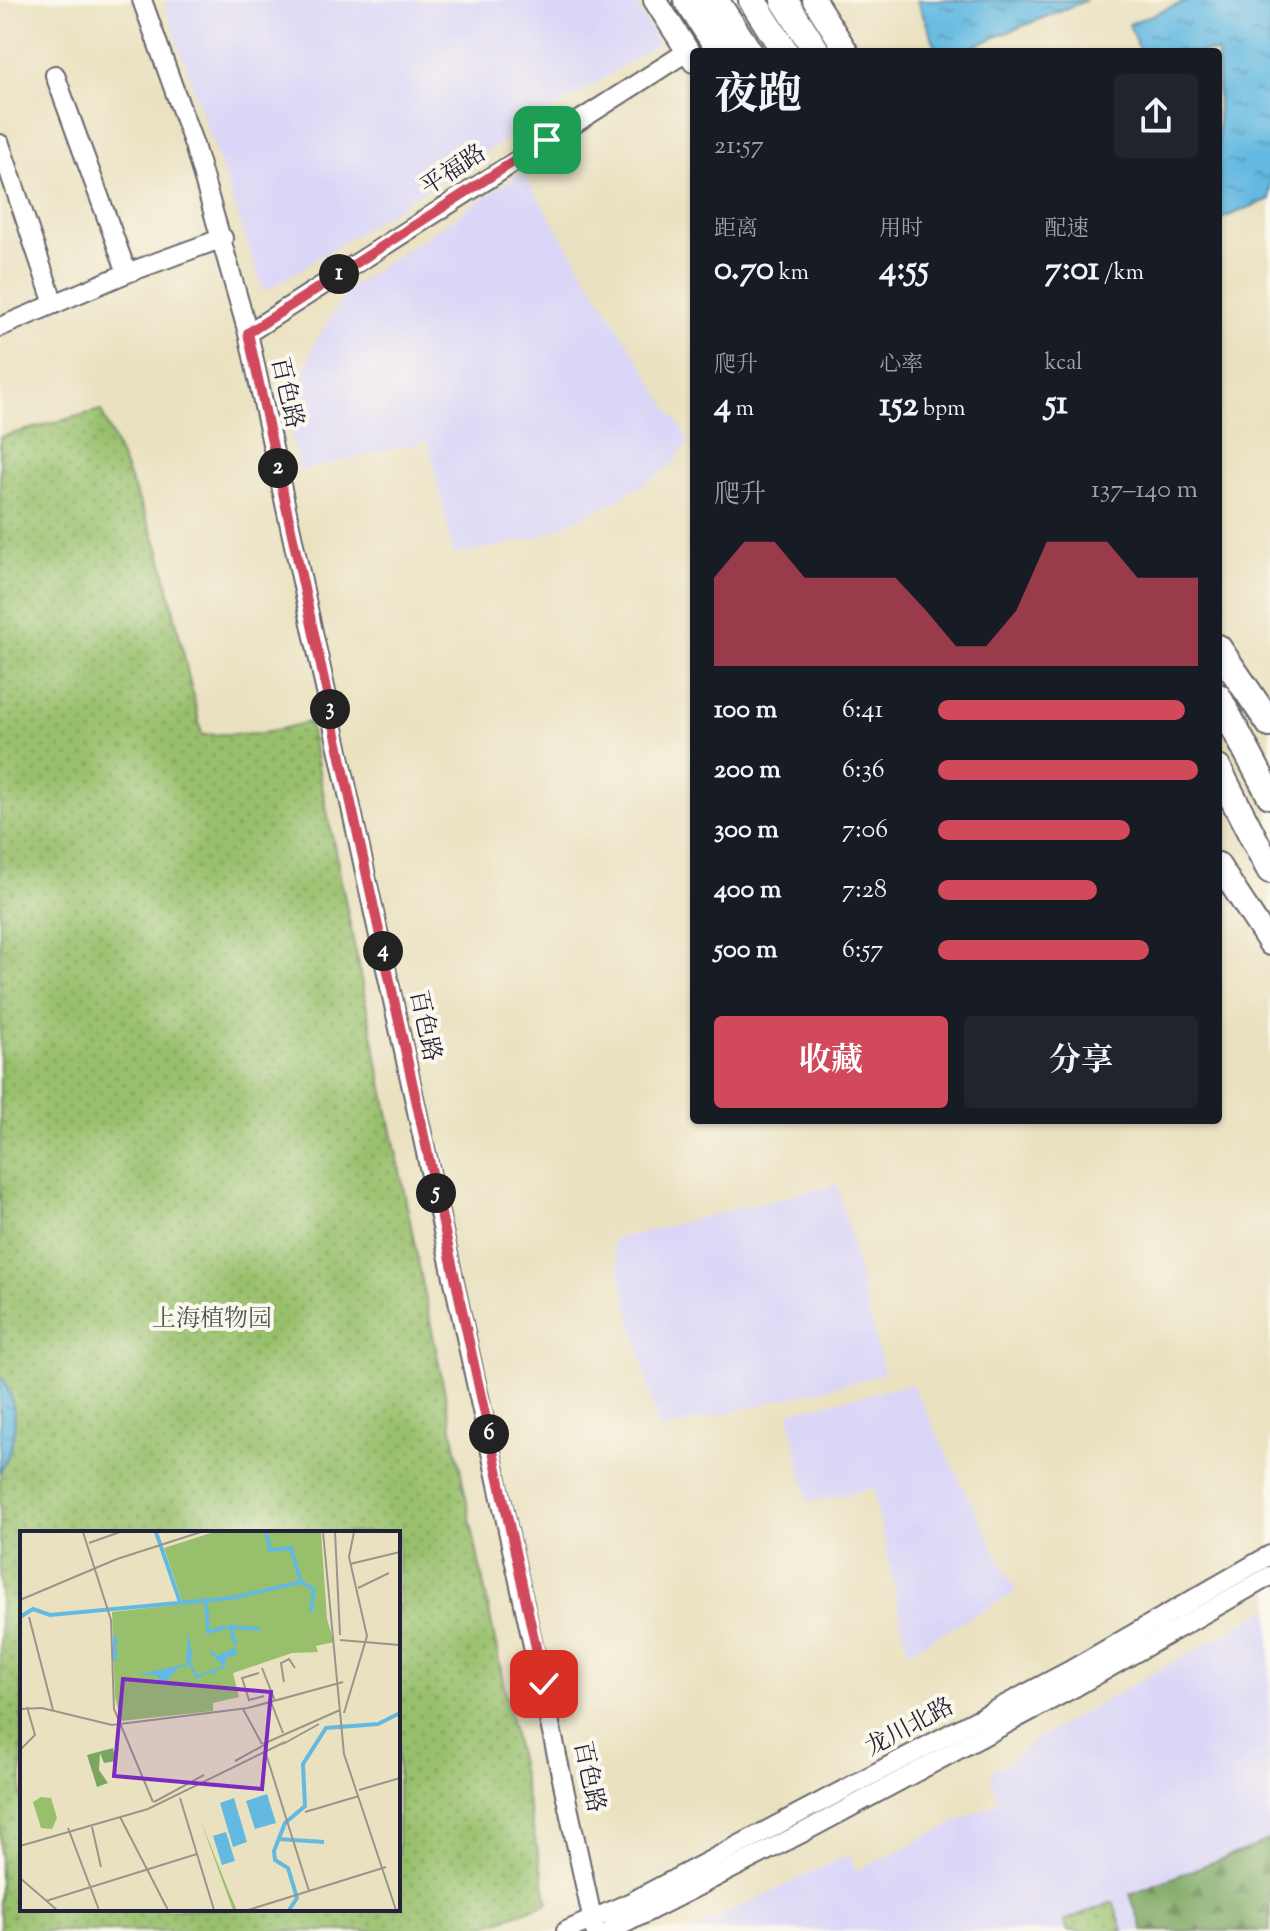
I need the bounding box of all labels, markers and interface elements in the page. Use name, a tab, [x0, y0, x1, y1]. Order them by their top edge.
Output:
text: 夜跑	[714, 66, 802, 129]
button: share	[1114, 74, 1198, 158]
pin	[513, 106, 581, 174]
icon: arrive	[525, 118, 569, 162]
text: 21:57	[714, 128, 764, 165]
street label: 平福路	[415, 137, 493, 205]
text: 距离	[714, 214, 758, 246]
text: 用时	[879, 214, 923, 246]
text: 配速	[1045, 214, 1089, 246]
text: 0.70	[714, 246, 774, 295]
text: 4:55	[879, 246, 929, 295]
text: 7:01	[1045, 246, 1099, 295]
pin: 1	[319, 254, 359, 294]
text: 1	[335, 258, 343, 290]
text: km	[774, 258, 809, 290]
text: /km	[1099, 258, 1144, 290]
text: kcal	[1045, 348, 1082, 380]
text: 爬升	[714, 350, 758, 382]
text: 心率	[879, 350, 923, 382]
street label: 百色路	[261, 354, 311, 432]
text: 51	[1045, 380, 1068, 429]
text: 4	[714, 382, 731, 431]
text: 152	[879, 382, 918, 431]
text: m	[731, 394, 754, 426]
text: bpm	[918, 394, 965, 426]
pin: 2	[258, 448, 298, 488]
text: 2	[273, 452, 283, 484]
text: 137–140 m	[1091, 472, 1198, 509]
text: 爬升	[714, 477, 766, 514]
pin: 3	[310, 689, 350, 729]
text: 100 m	[714, 692, 777, 729]
text: 6:41	[842, 692, 883, 729]
text: 3	[326, 693, 334, 725]
text: 200 m	[714, 752, 781, 789]
text: 6:36	[842, 752, 885, 789]
text: 300 m	[714, 812, 779, 849]
text: 7:06	[842, 812, 888, 849]
text: 400 m	[714, 872, 781, 909]
text: 7:28	[842, 872, 887, 909]
pin: 4	[363, 931, 403, 971]
text: 500 m	[714, 932, 777, 969]
text: 6:57	[842, 932, 883, 969]
text: 4	[377, 935, 389, 967]
street label: 百色路	[400, 987, 448, 1065]
button: 收藏	[714, 1016, 948, 1108]
button: 分享	[964, 1016, 1198, 1108]
pin: 5	[416, 1173, 456, 1213]
text: 5	[432, 1177, 440, 1209]
park label: 上海植物园	[152, 1303, 272, 1337]
pin: 6	[469, 1414, 509, 1454]
text: 6	[484, 1418, 494, 1450]
inset map	[20, 1531, 400, 1911]
pin	[510, 1650, 578, 1718]
icon: check	[522, 1662, 566, 1706]
street label: 龙川北路	[860, 1690, 960, 1766]
street label: 百色路	[564, 1738, 612, 1816]

